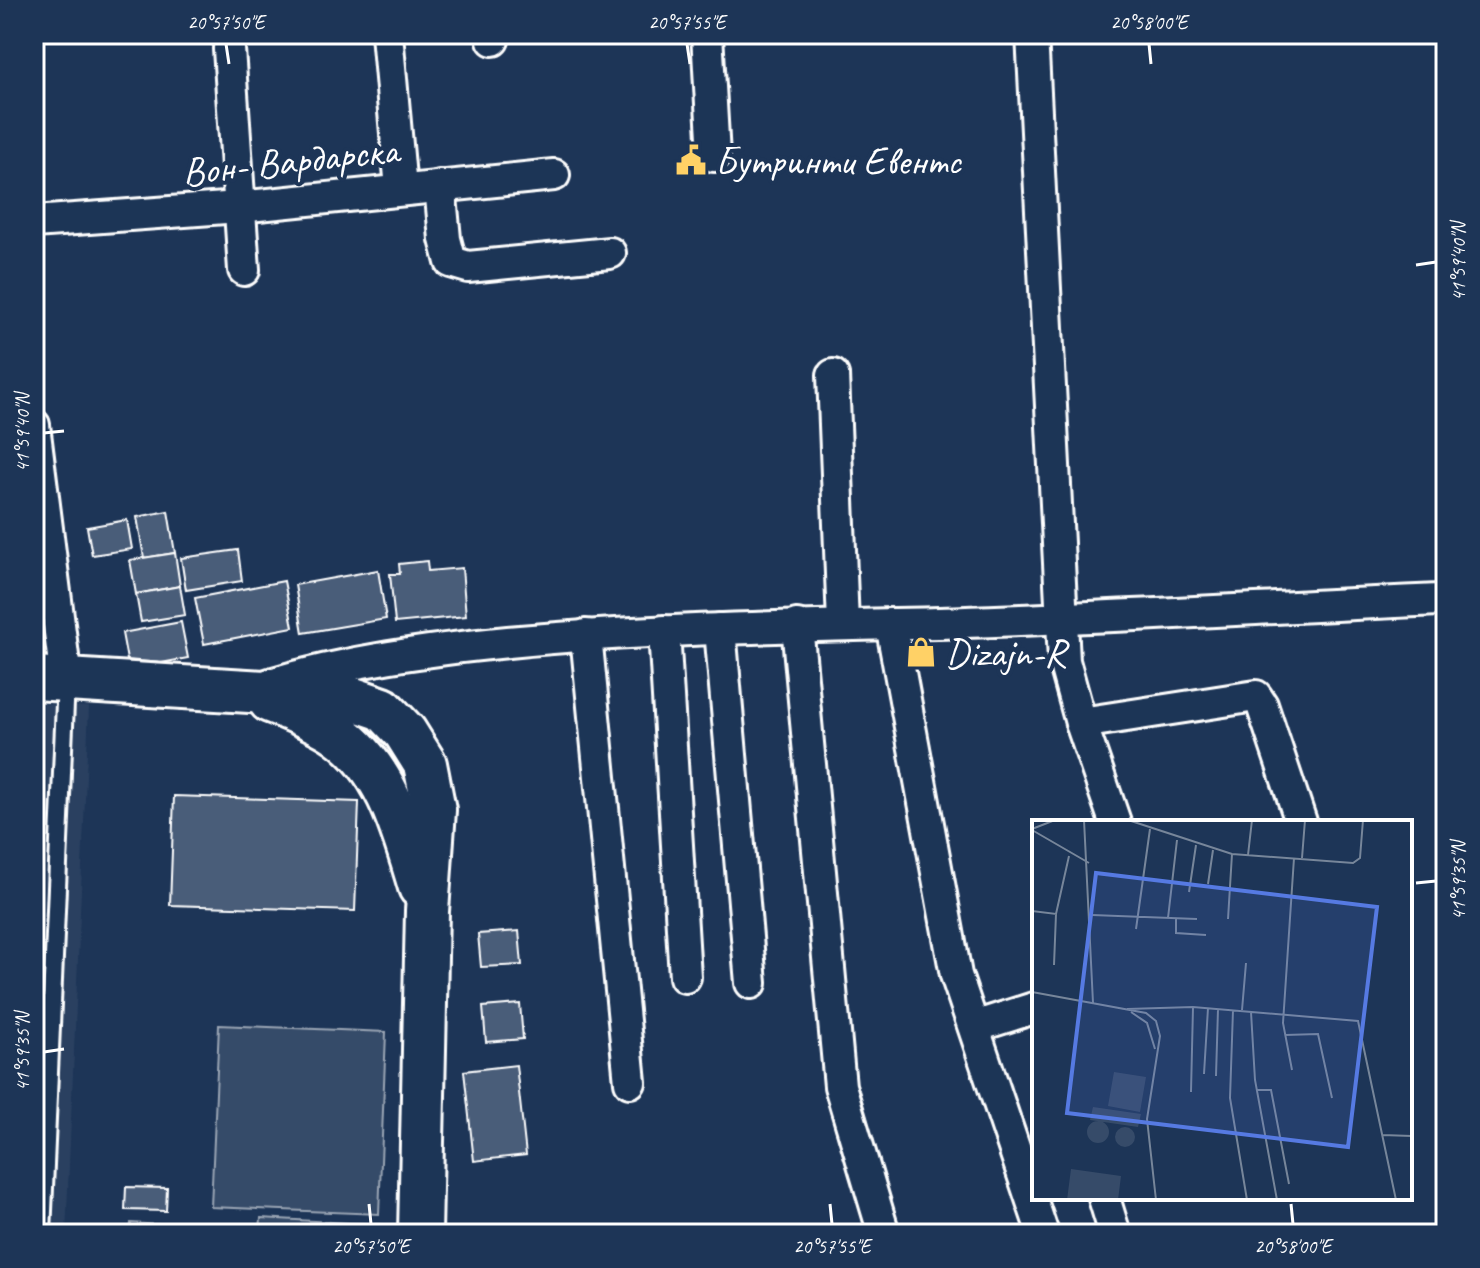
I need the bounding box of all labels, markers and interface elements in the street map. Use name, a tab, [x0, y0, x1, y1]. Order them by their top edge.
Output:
text: 20°57'50"E	[187, 10, 267, 35]
text: 20°57'55"E	[648, 10, 728, 35]
text: 20°58'00"E	[1110, 10, 1190, 35]
street label: Вон- Вардарска	[180, 124, 404, 197]
place label: Бутринти Евентс	[715, 136, 962, 186]
public building icon: Бутринти Евентс	[674, 143, 708, 177]
text: 41°59'40"N	[1446, 220, 1471, 301]
text: 41°59'40"N	[10, 391, 35, 472]
place label: Dizajn-R	[945, 628, 1070, 678]
shop icon: Dizajn-R	[904, 635, 938, 669]
inset map	[1032, 820, 1412, 1200]
text: 41°59'35"N	[1446, 839, 1471, 920]
text: 41°59'35"N	[10, 1010, 35, 1091]
text: 20°57'50"E	[332, 1234, 412, 1259]
text: 20°57'55"E	[793, 1234, 873, 1259]
text: 20°58'00"E	[1254, 1234, 1334, 1259]

